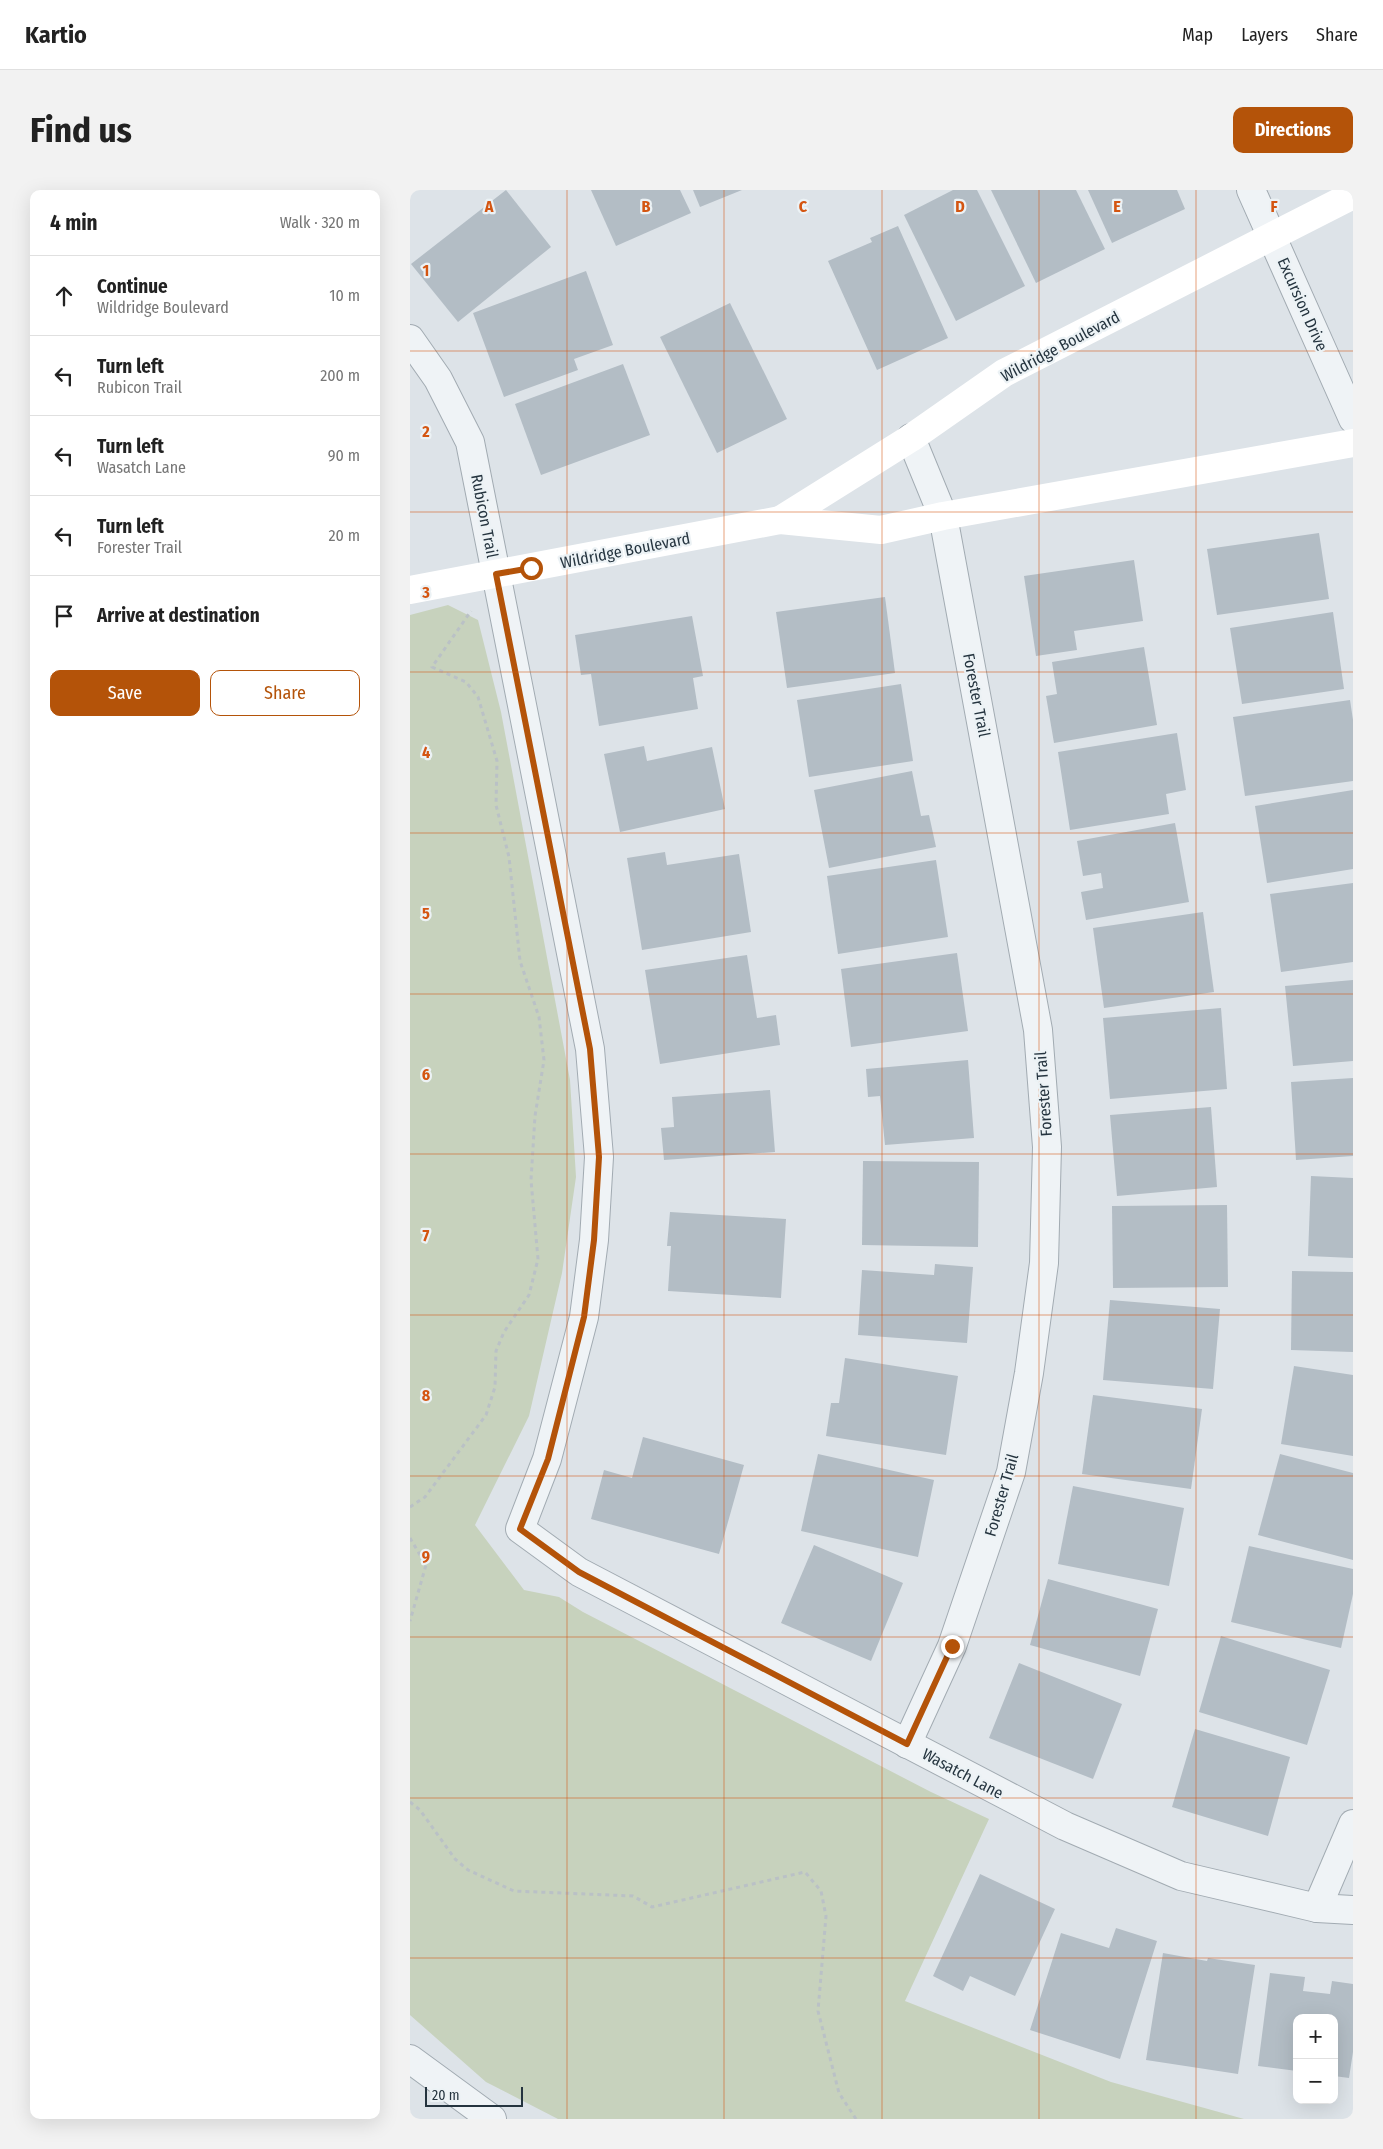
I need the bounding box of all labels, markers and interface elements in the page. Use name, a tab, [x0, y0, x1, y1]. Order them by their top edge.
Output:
text: Kartio	[25, 21, 87, 49]
text: Map	[1182, 24, 1213, 46]
text: Layers	[1241, 24, 1288, 46]
text: Share	[1316, 24, 1358, 46]
button: Directions	[1233, 107, 1353, 153]
text: Find us	[30, 109, 132, 151]
text: A	[484, 197, 494, 216]
text: B	[642, 197, 651, 216]
text: C	[799, 197, 808, 216]
text: D	[955, 197, 965, 216]
text: E	[1113, 197, 1121, 216]
text: F	[1270, 197, 1278, 216]
text: 4 min	[50, 210, 98, 236]
text: Walk · 320 m	[280, 213, 360, 232]
street label: Excursion Drive	[1273, 255, 1332, 354]
text: 1	[423, 261, 429, 280]
text: Continue	[97, 275, 168, 298]
icon: ahead	[50, 282, 78, 310]
text: 10 m	[329, 286, 360, 305]
text: Wildridge Boulevard	[97, 298, 229, 317]
street label: Wildridge Boulevard	[998, 307, 1123, 386]
text: Turn left	[97, 355, 164, 378]
icon: left	[50, 362, 78, 390]
text: 200 m	[320, 366, 360, 385]
text: Rubicon Trail	[97, 378, 182, 397]
text: 2	[421, 422, 430, 441]
text: Turn left	[97, 435, 164, 458]
icon: left	[50, 442, 78, 470]
text: 90 m	[328, 446, 360, 465]
text: Wasatch Lane	[97, 458, 186, 477]
street label: Rubicon Trail	[467, 473, 502, 560]
text: Turn left	[97, 515, 164, 538]
icon: left	[50, 522, 78, 550]
text: 20 m	[329, 526, 360, 545]
street label: Wildridge Boulevard	[559, 529, 692, 572]
text: Forester Trail	[97, 538, 182, 557]
route start	[520, 557, 543, 580]
text: 3	[421, 583, 430, 602]
icon: arrive	[50, 602, 78, 630]
text: Arrive at destination	[97, 604, 260, 627]
street label: Forester Trail	[959, 652, 994, 739]
button: Save	[50, 670, 200, 716]
button: Share	[210, 670, 360, 716]
text: 4	[422, 743, 430, 762]
text: 5	[422, 904, 430, 923]
street label: Forester Trail	[1031, 1051, 1056, 1137]
text: 6	[422, 1065, 430, 1084]
text: 7	[423, 1226, 430, 1245]
text: 8	[422, 1386, 431, 1405]
street label: Forester Trail	[981, 1452, 1022, 1539]
text: 9	[422, 1547, 430, 1566]
route end	[941, 1635, 964, 1658]
street label: Wasatch Lane	[919, 1744, 1007, 1803]
map controls	[1293, 2014, 1338, 2104]
button: +	[1293, 2014, 1338, 2059]
button: −	[1293, 2059, 1338, 2104]
scale bar	[425, 2084, 522, 2107]
text: 20 m	[432, 2087, 460, 2104]

